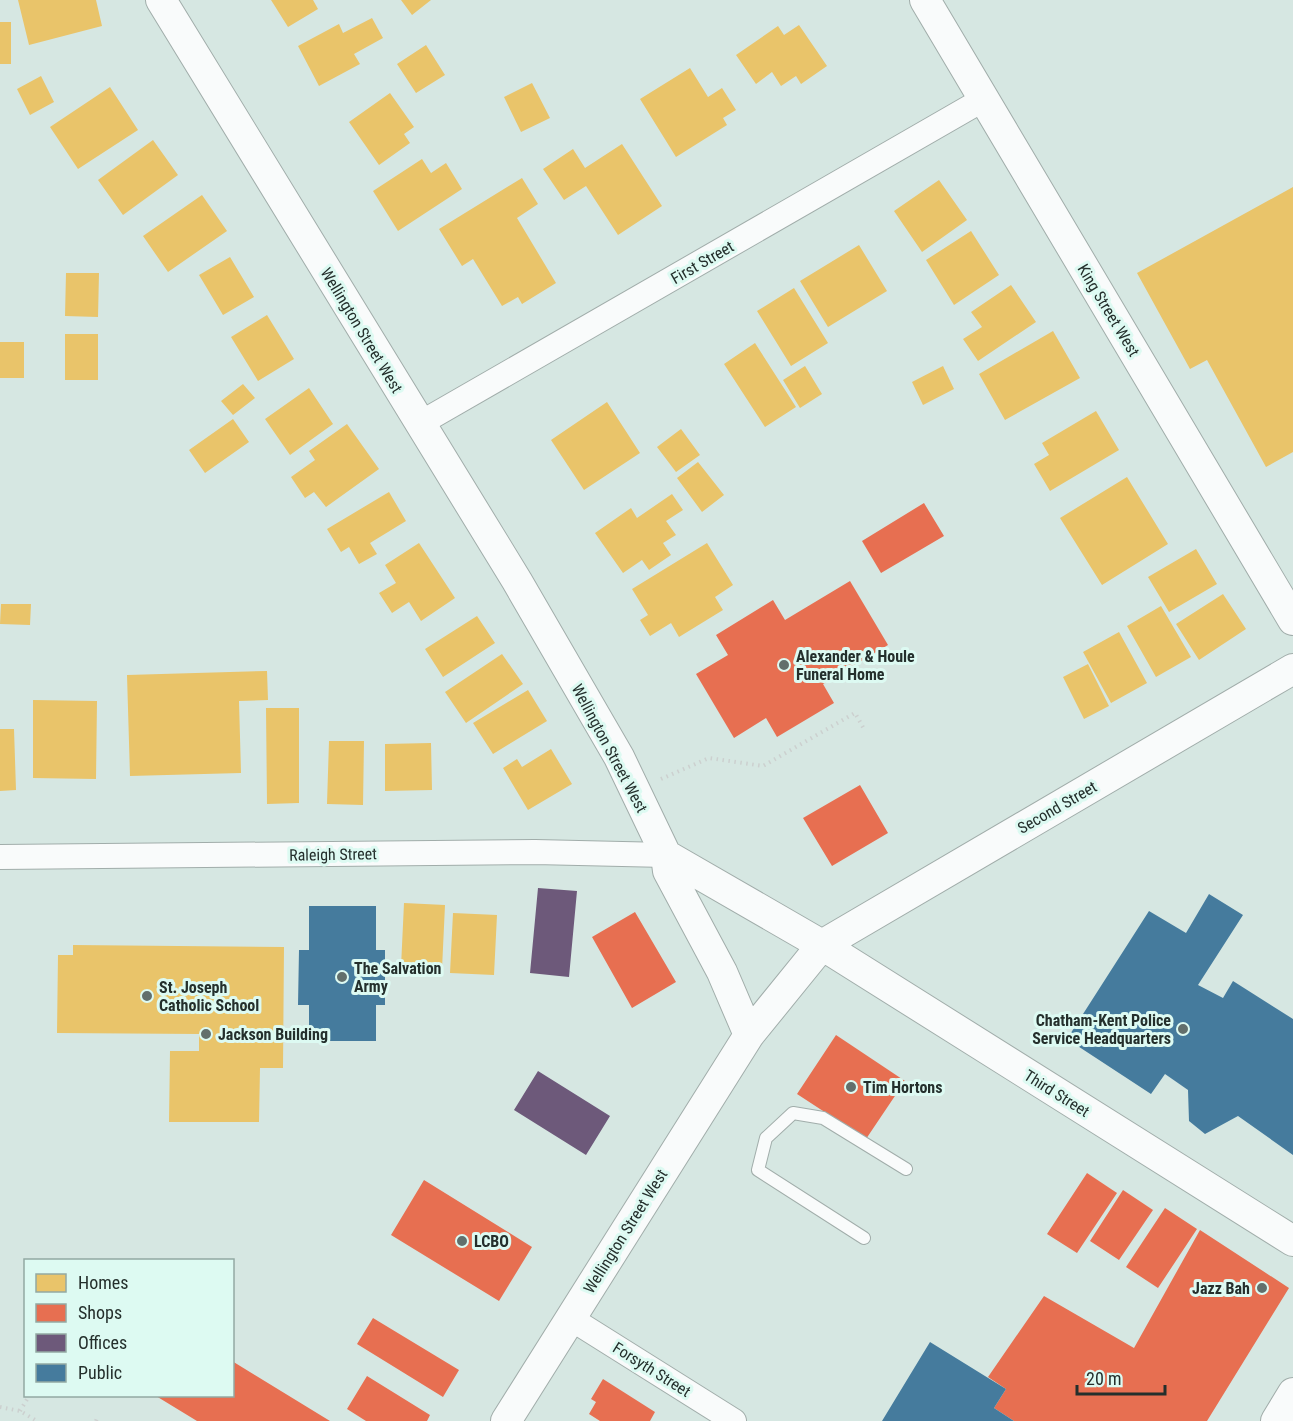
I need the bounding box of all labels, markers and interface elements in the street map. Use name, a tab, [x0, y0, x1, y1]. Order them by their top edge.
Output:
street label: First Street	[667, 237, 737, 288]
street label: King Street West	[1074, 261, 1144, 360]
street label: Wellington Street West	[317, 264, 407, 397]
place label: Alexander & Houle Funeral Home	[796, 647, 915, 684]
marker: Alexander & Houle Funeral Home	[777, 658, 791, 672]
street label: Wellington Street West	[568, 681, 652, 816]
street label: Second Street	[1014, 777, 1100, 838]
street label: Raleigh Street	[289, 844, 377, 865]
place label: The Salvation Army	[354, 959, 442, 996]
marker: The Salvation Army	[335, 970, 349, 984]
place label: St. Joseph Catholic School	[159, 978, 259, 1015]
marker: St. Joseph Catholic School	[140, 989, 154, 1003]
place label: Chatham-Kent Police Service Headquarters	[1032, 1011, 1171, 1048]
marker: Chatham-Kent Police Service Headquarters	[1176, 1022, 1190, 1036]
place label: Jackson Building	[218, 1025, 328, 1044]
marker: Jackson Building	[199, 1027, 213, 1041]
street label: Third Street	[1021, 1066, 1093, 1121]
place label: Tim Hortons	[863, 1078, 943, 1097]
marker: Tim Hortons	[844, 1080, 858, 1094]
street label: Wellington Street West	[580, 1165, 671, 1297]
place label: LCBO	[474, 1232, 509, 1251]
marker: LCBO	[455, 1234, 469, 1248]
legend	[24, 1259, 234, 1397]
text: Homes	[78, 1272, 128, 1293]
place label: Jazz Bah	[1192, 1279, 1250, 1298]
marker: Jazz Bah	[1255, 1281, 1269, 1295]
text: Shops	[78, 1302, 122, 1323]
text: Offices	[78, 1332, 127, 1353]
street label: Forsyth Street	[609, 1338, 694, 1401]
scale bar	[1077, 1358, 1166, 1396]
text: Public	[78, 1362, 122, 1383]
text: 20 m	[1086, 1368, 1121, 1389]

